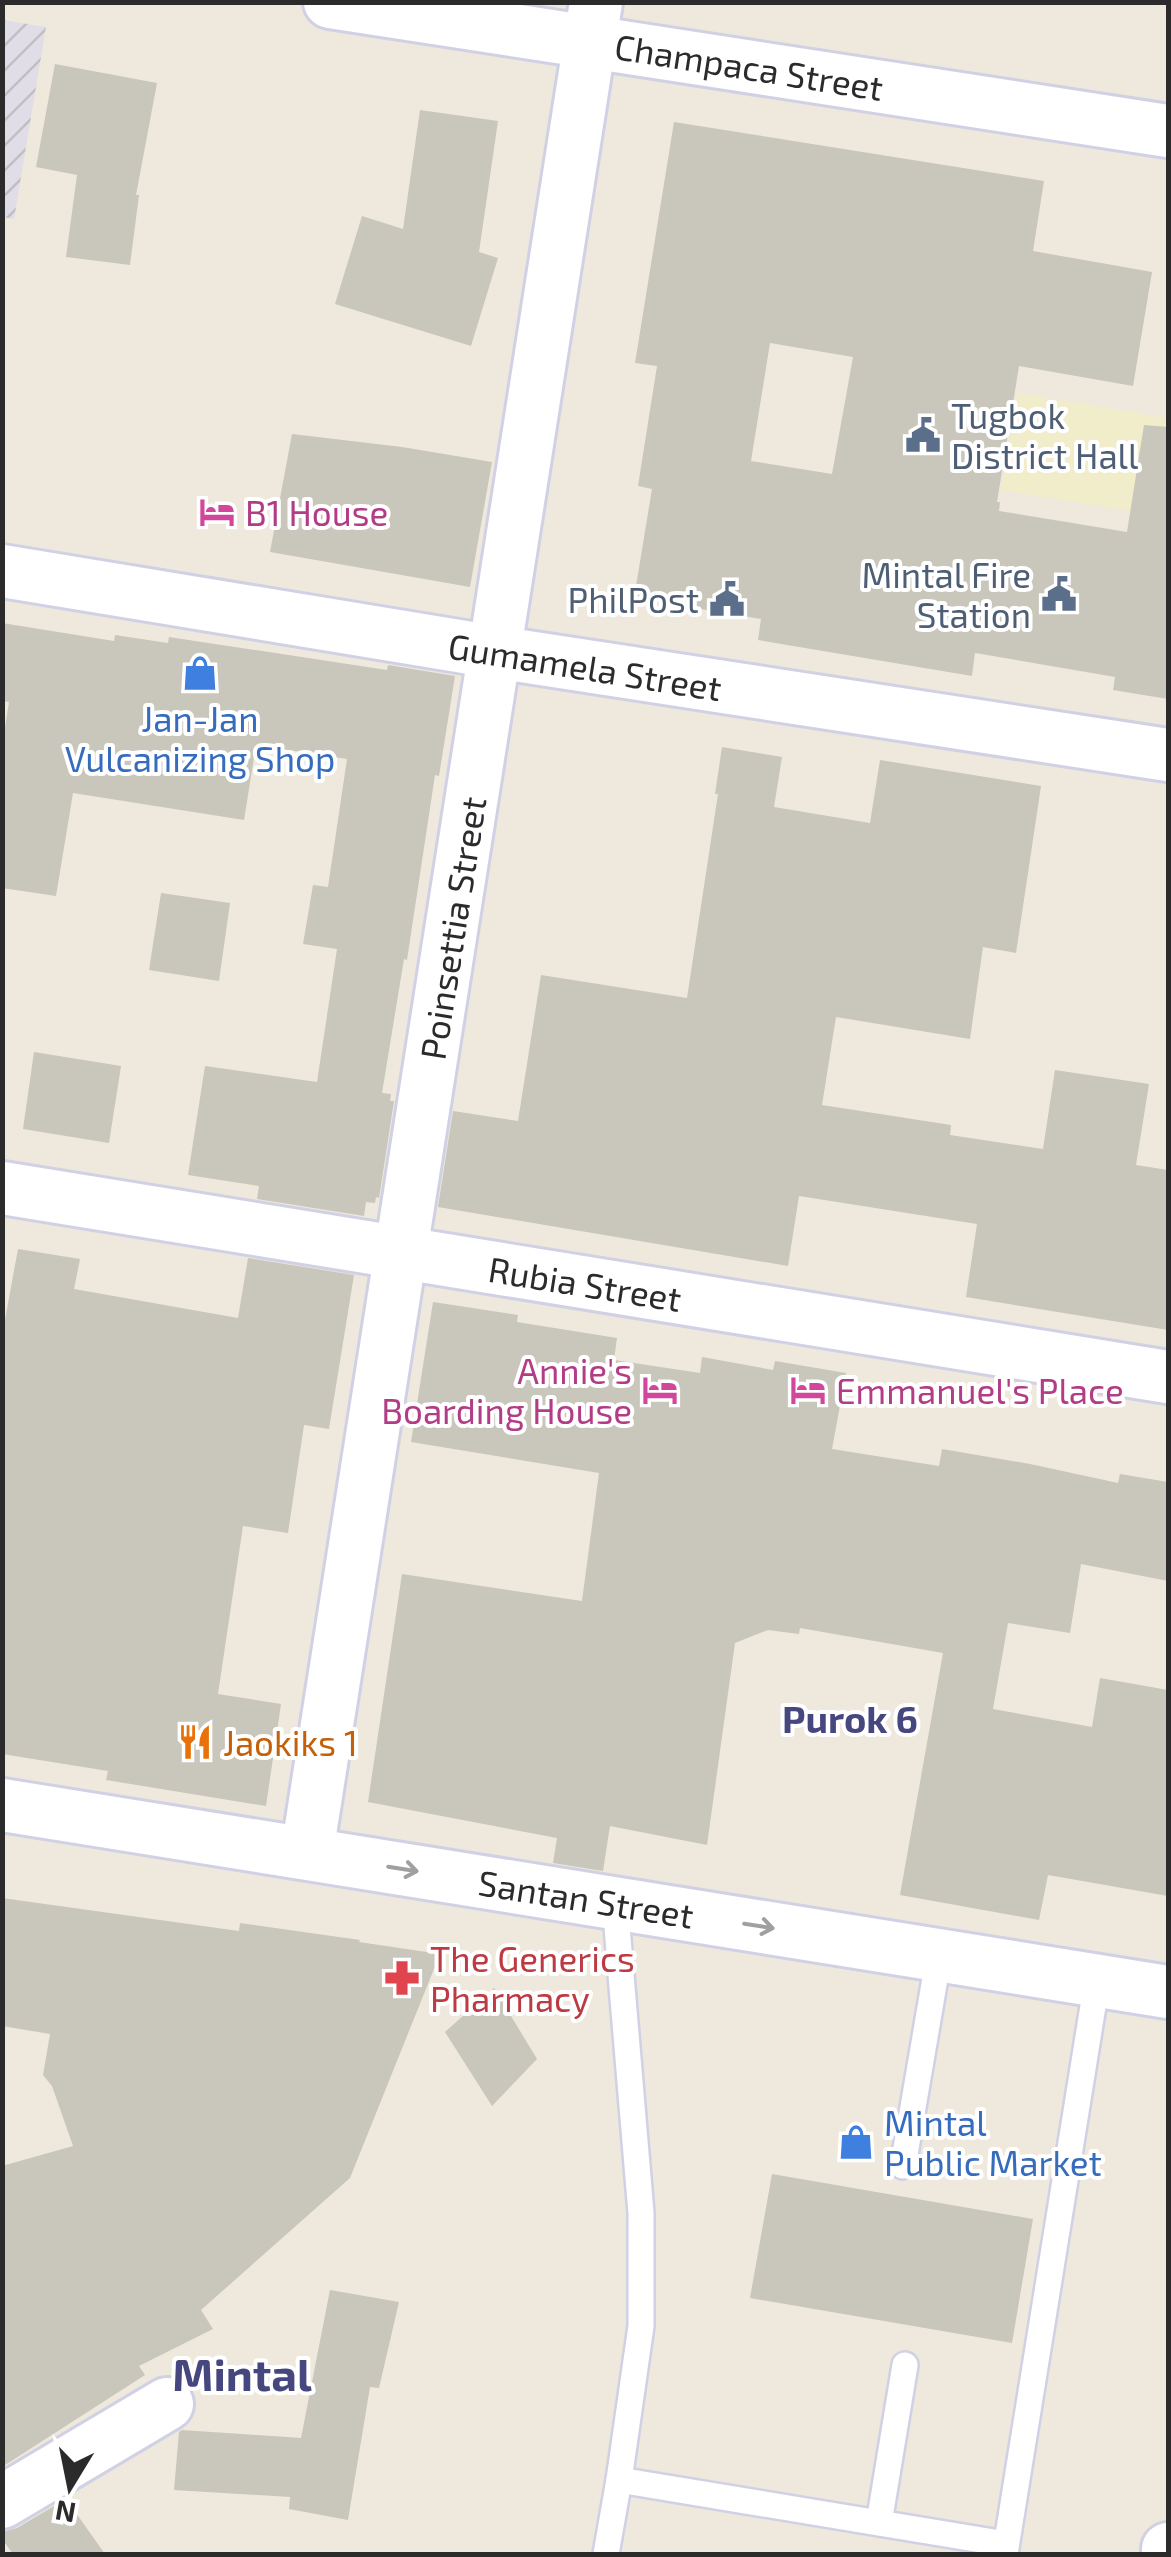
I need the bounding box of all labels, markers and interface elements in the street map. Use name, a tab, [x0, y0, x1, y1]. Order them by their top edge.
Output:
street label: Champaca Street	[612, 24, 886, 108]
place label: Tugbok District Hall	[951, 394, 1139, 476]
public building icon: Tugbok District Hall	[904, 416, 942, 454]
place label: B1 House	[245, 491, 388, 533]
hotel icon: B1 House	[198, 493, 236, 531]
place label: Mintal Fire Station	[861, 553, 1031, 635]
public building icon: Mintal Fire Station	[1040, 575, 1078, 613]
place label: PhilPost	[568, 578, 699, 620]
public building icon: PhilPost	[708, 580, 746, 618]
street label: Gumamela Street	[445, 624, 725, 708]
shop icon: Jan-Jan Vulcanizing Shop	[181, 654, 219, 692]
place label: Jan-Jan Vulcanizing Shop	[65, 697, 335, 779]
street label: Poinsettia Street	[410, 794, 494, 1062]
street label: Rubia Street	[486, 1247, 684, 1319]
place label: Annie's Boarding House	[381, 1349, 632, 1431]
place label: Emmanuel's Place	[836, 1369, 1124, 1411]
hotel icon: Annie's Boarding House	[641, 1371, 679, 1409]
hotel icon: Emmanuel's Place	[789, 1371, 827, 1409]
district label: Purok 6	[782, 1695, 918, 1741]
place label: Jaokiks 1	[223, 1721, 358, 1763]
restaurant icon: Jaokiks 1	[176, 1723, 214, 1761]
one-way arrow	[387, 1860, 419, 1879]
street label: Santan Street	[475, 1860, 697, 1936]
one-way arrow	[742, 1917, 774, 1936]
place label: The Generics Pharmacy	[430, 1937, 635, 2019]
pharmacy icon: The Generics Pharmacy	[383, 1959, 421, 1997]
place label: Mintal Public Market	[884, 2101, 1102, 2183]
shop icon: Mintal Public Market	[837, 2123, 875, 2161]
district label: Mintal	[172, 2346, 312, 2400]
north arrow	[20, 2437, 120, 2537]
text: N	[53, 2494, 78, 2531]

